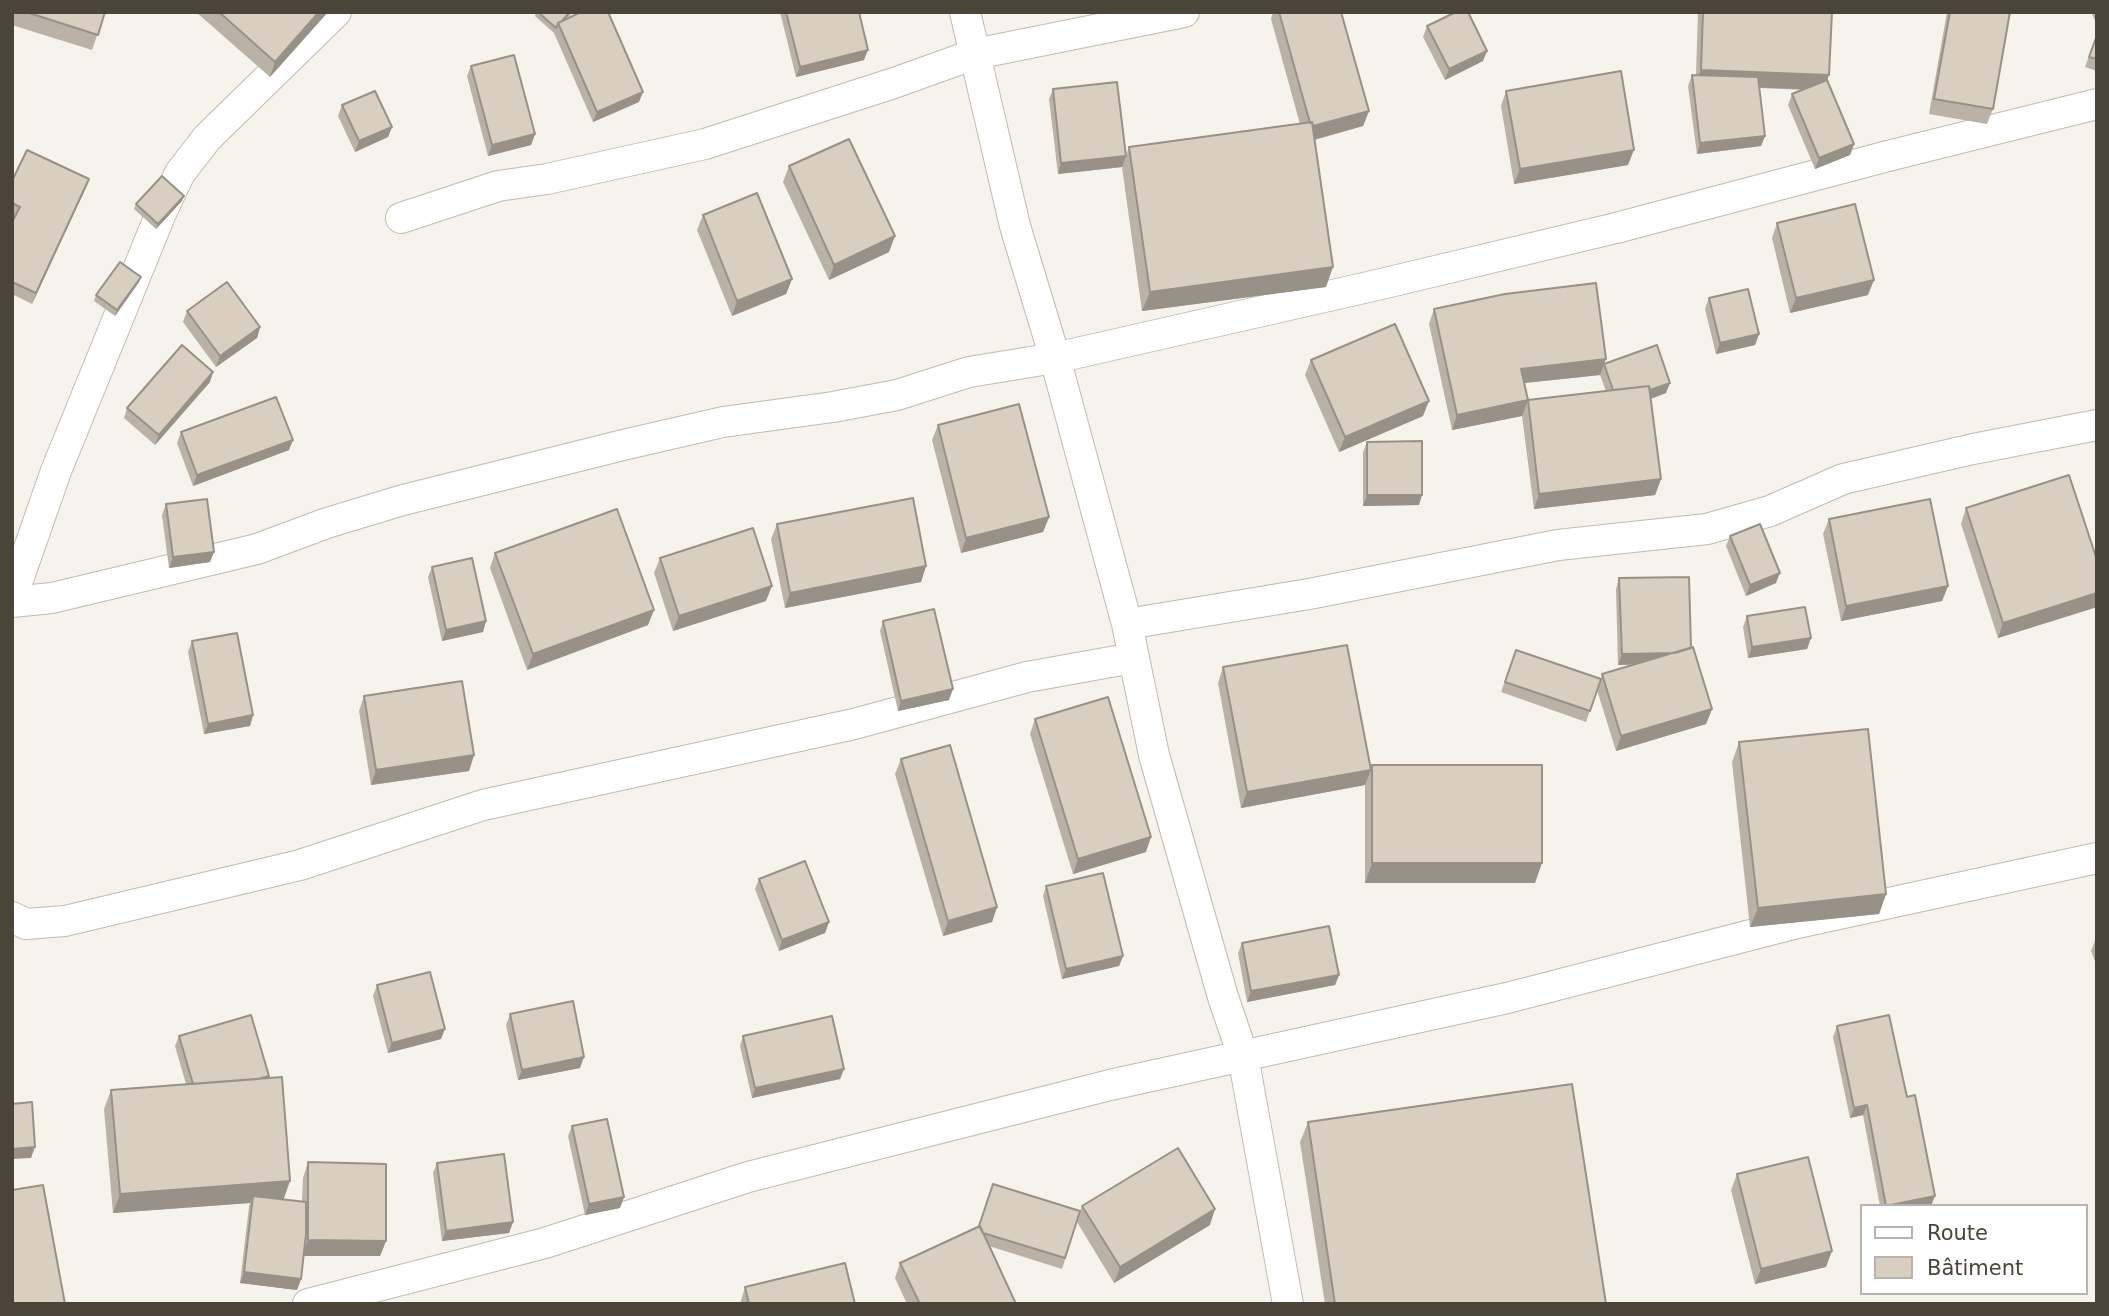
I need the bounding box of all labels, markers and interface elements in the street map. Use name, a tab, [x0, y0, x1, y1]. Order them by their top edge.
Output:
legend	[1860, 1204, 2088, 1295]
text: Route	[1927, 1221, 1988, 1245]
text: Bâtiment	[1927, 1256, 2023, 1280]

